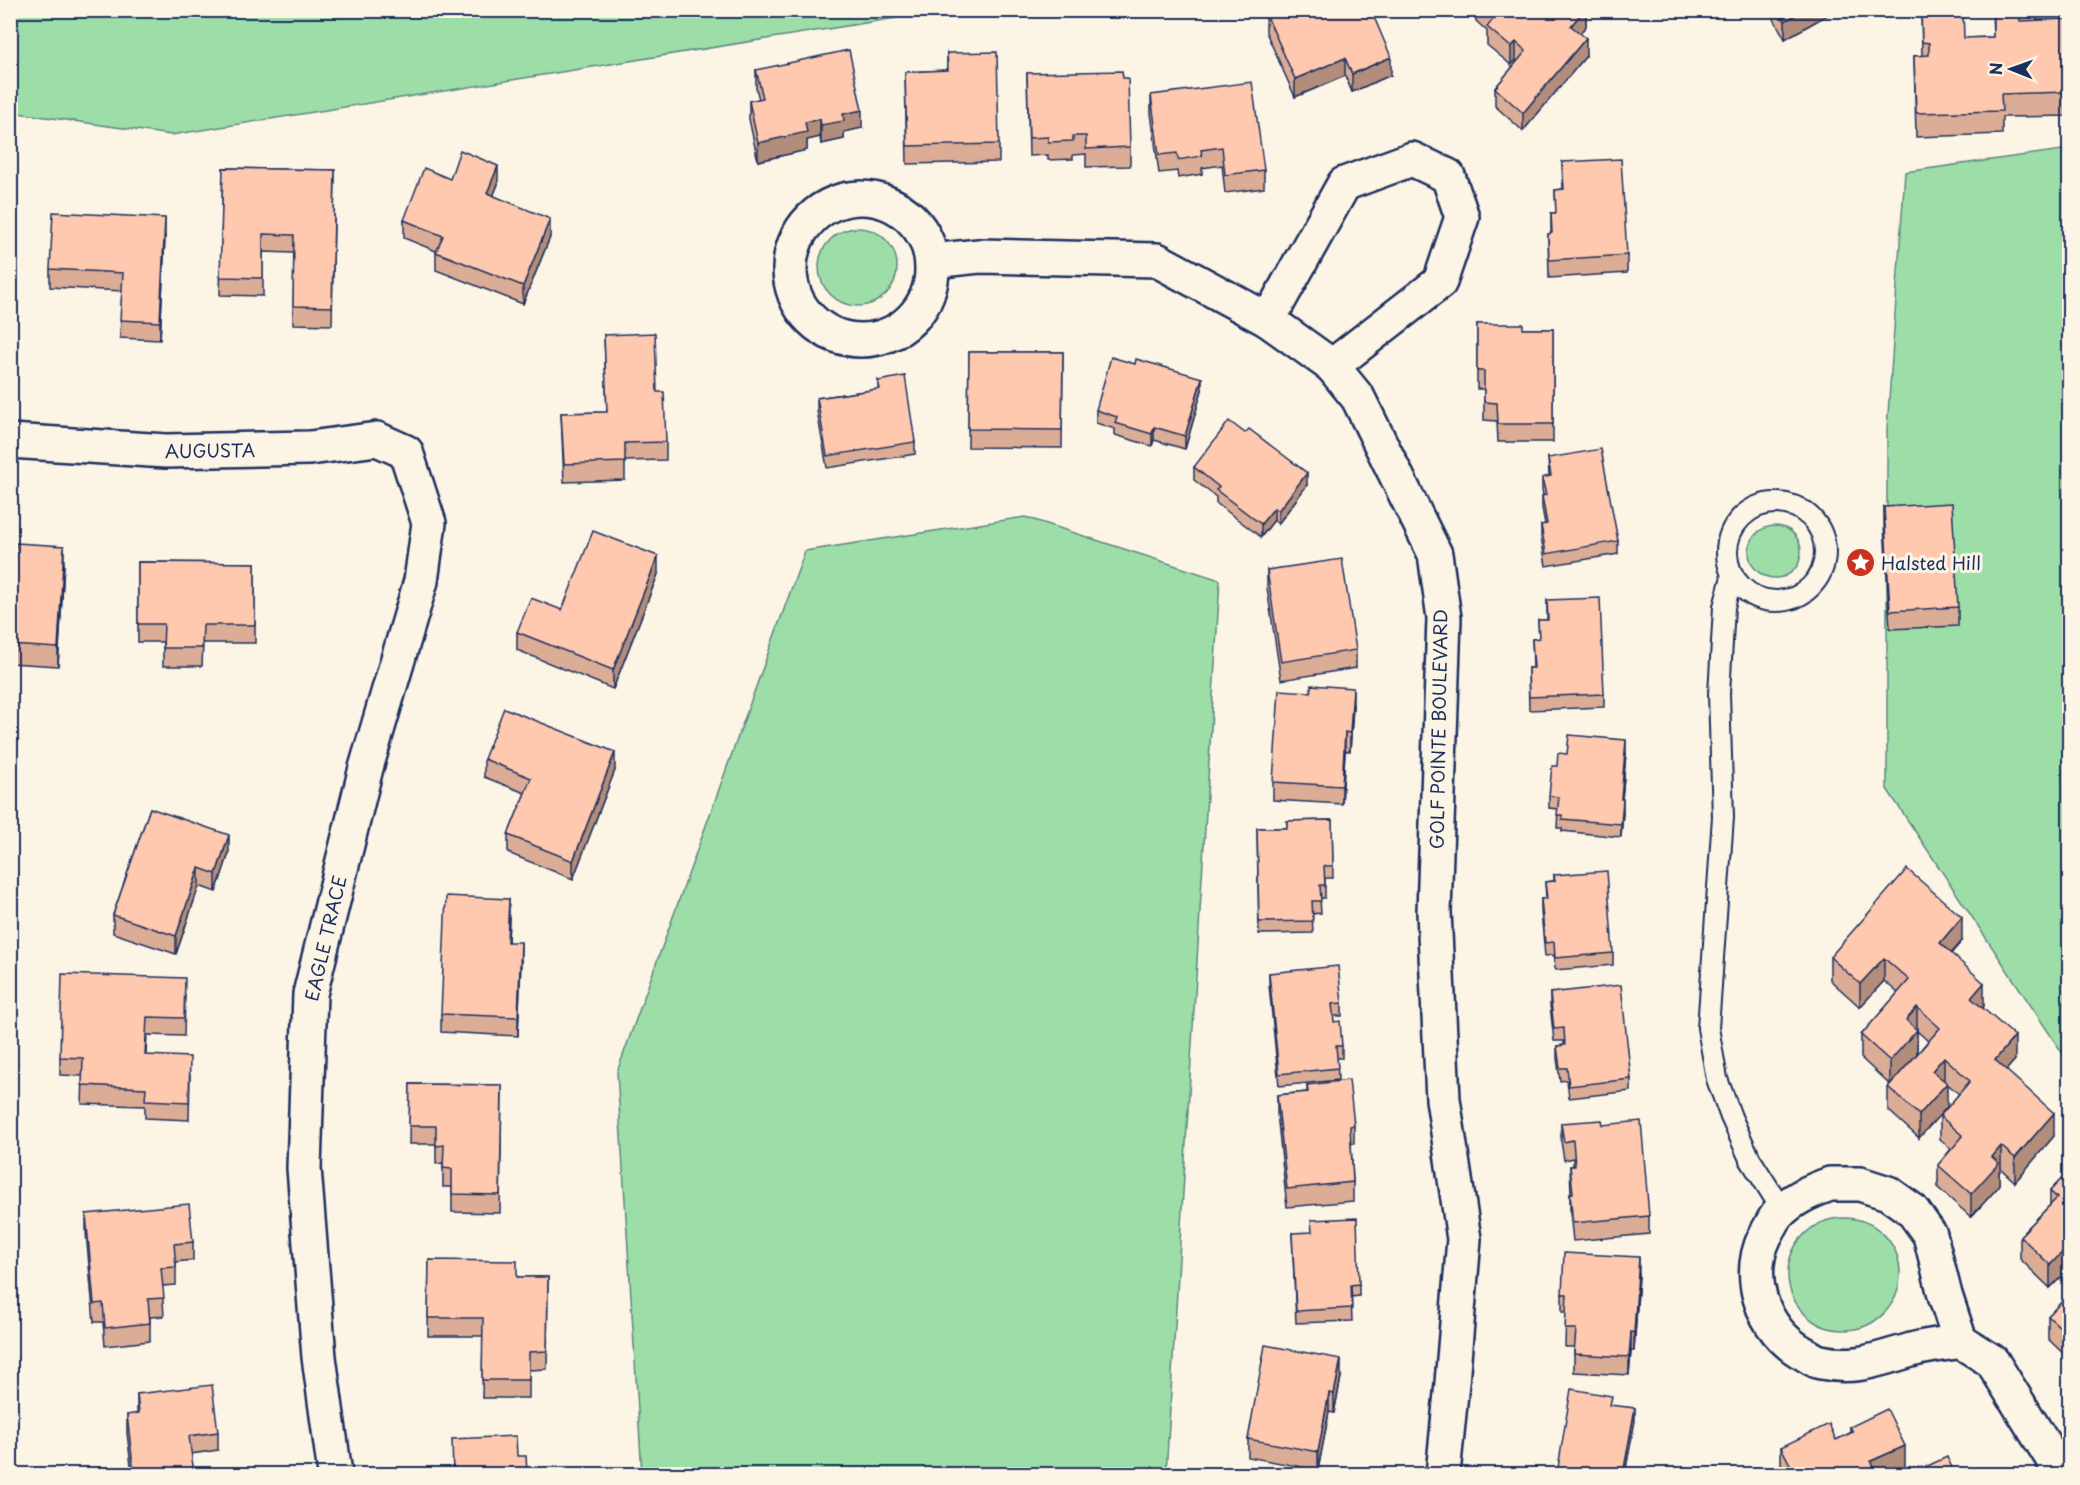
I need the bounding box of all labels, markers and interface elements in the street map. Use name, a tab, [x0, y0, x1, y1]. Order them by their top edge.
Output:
north arrow	[1981, 39, 2041, 99]
text: N	[1983, 62, 2007, 75]
street label: AUGUSTA	[165, 436, 255, 464]
place icon: Halsted Hill	[1844, 546, 1876, 578]
place label: Halsted Hill	[1881, 549, 1981, 576]
street label: GOLF POINTE BOULEVARD	[1422, 609, 1454, 849]
street label: EAGLE TRACE	[297, 872, 353, 1004]

